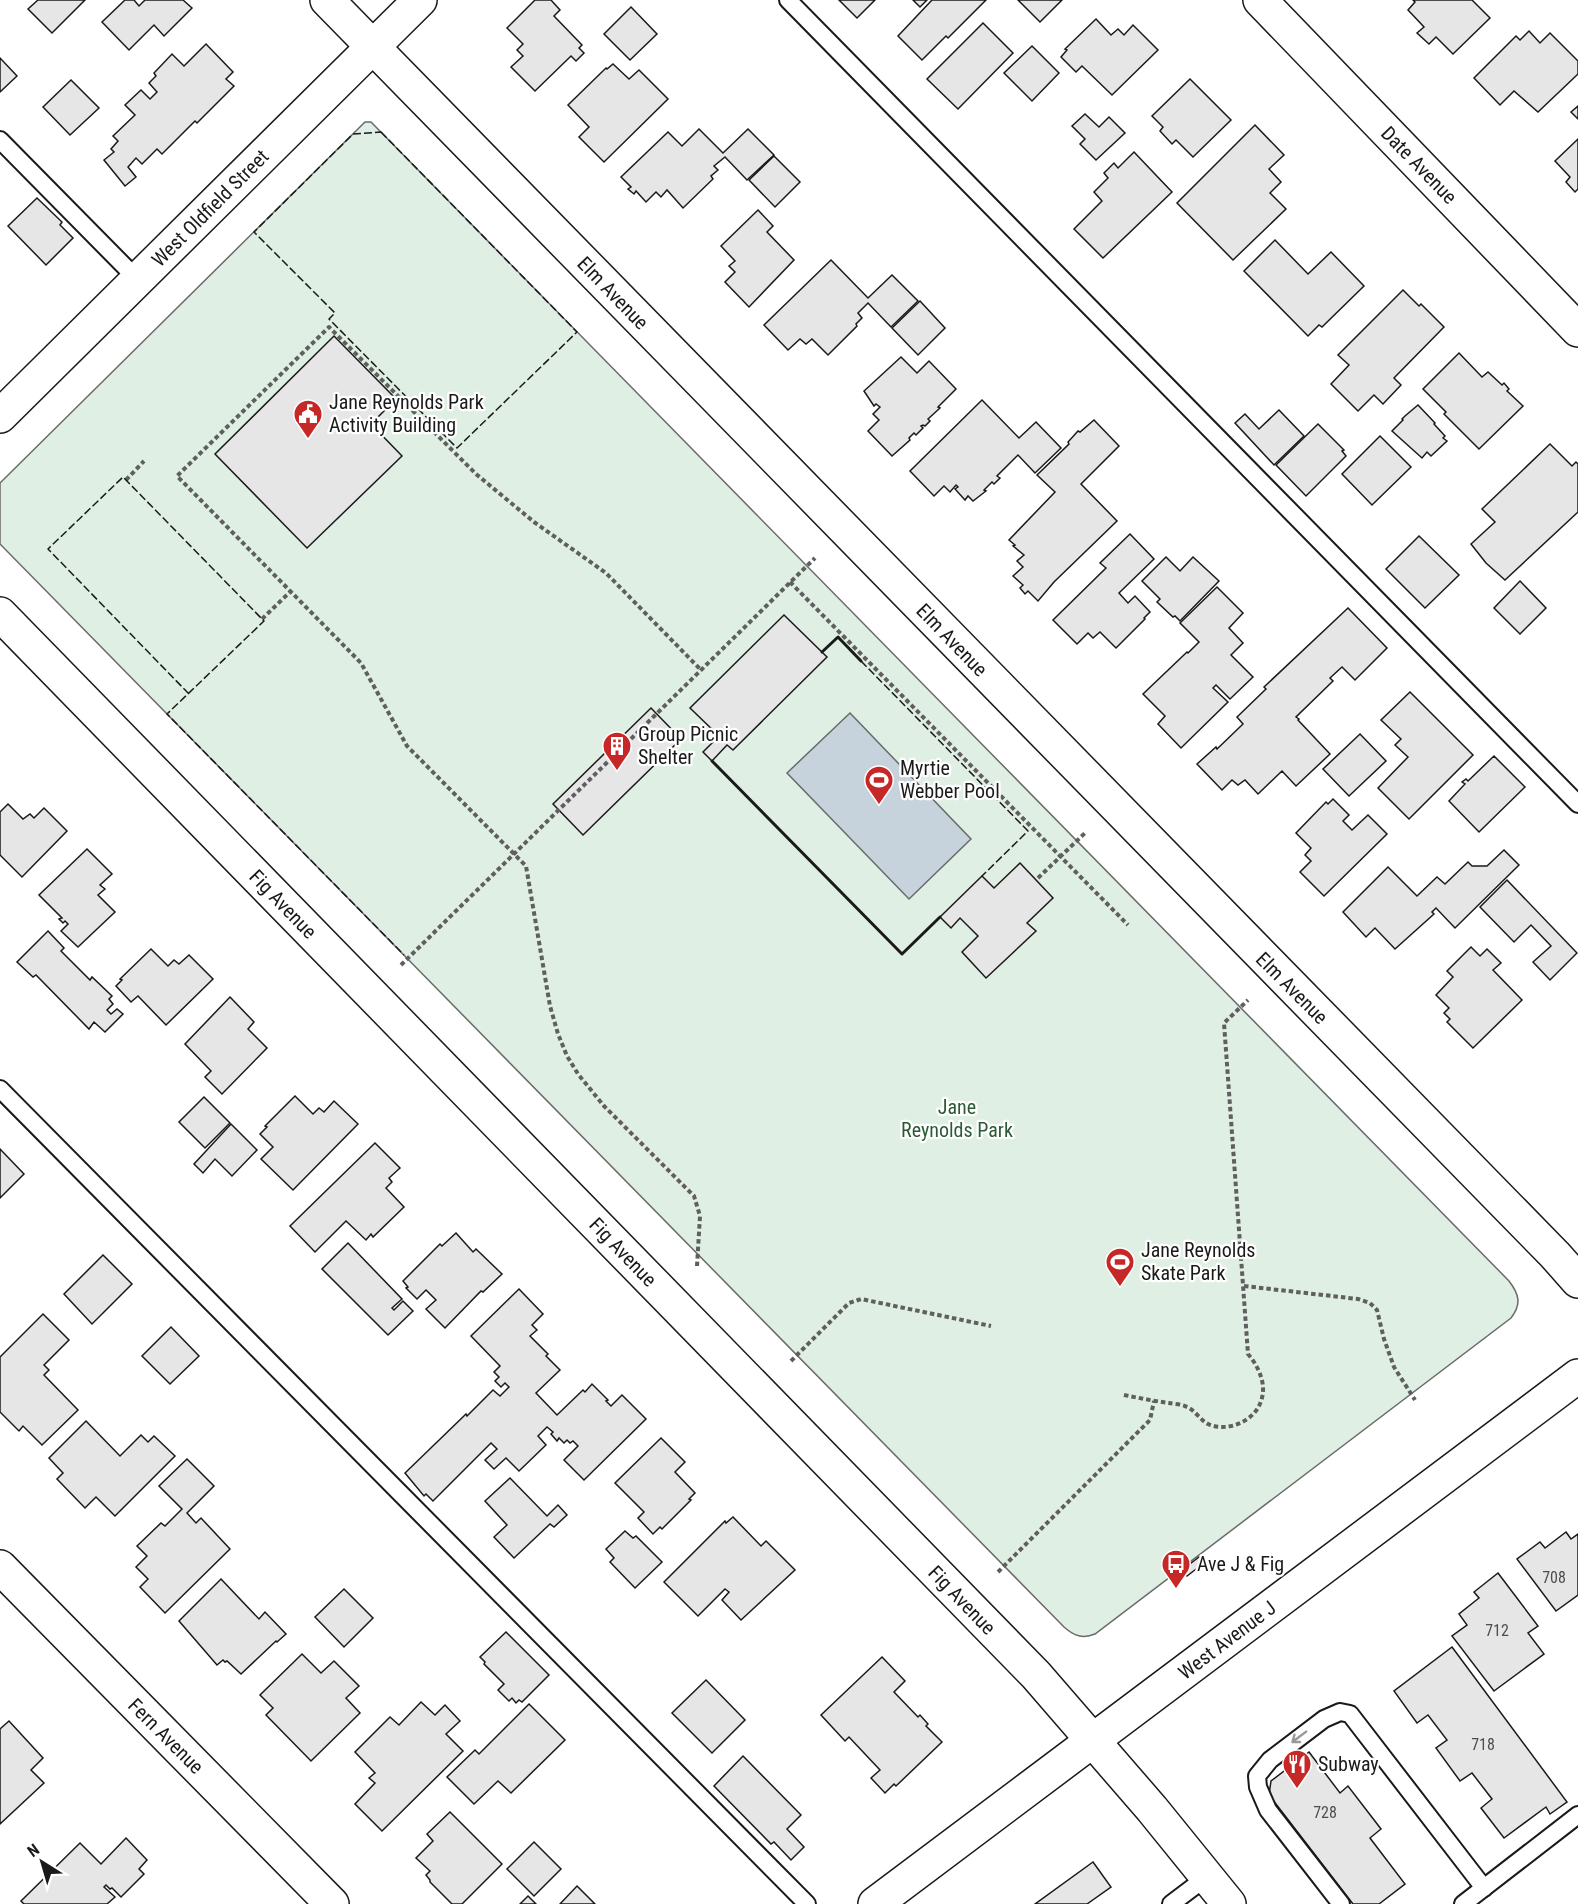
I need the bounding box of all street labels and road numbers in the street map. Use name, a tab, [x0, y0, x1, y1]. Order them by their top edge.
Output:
street label: Date Avenue	[1376, 121, 1462, 209]
street label: West Oldfield Street	[146, 144, 274, 272]
street label: Elm Avenue	[572, 252, 654, 334]
street label: Elm Avenue	[911, 599, 993, 681]
street label: Fig Avenue	[244, 865, 322, 943]
street label: Elm Avenue	[1251, 947, 1333, 1029]
street label: Fig Avenue	[584, 1213, 662, 1291]
street label: Fig Avenue	[923, 1561, 1001, 1639]
street label: West Avenue J	[1174, 1596, 1280, 1684]
street label: Fern Avenue	[123, 1693, 209, 1779]

